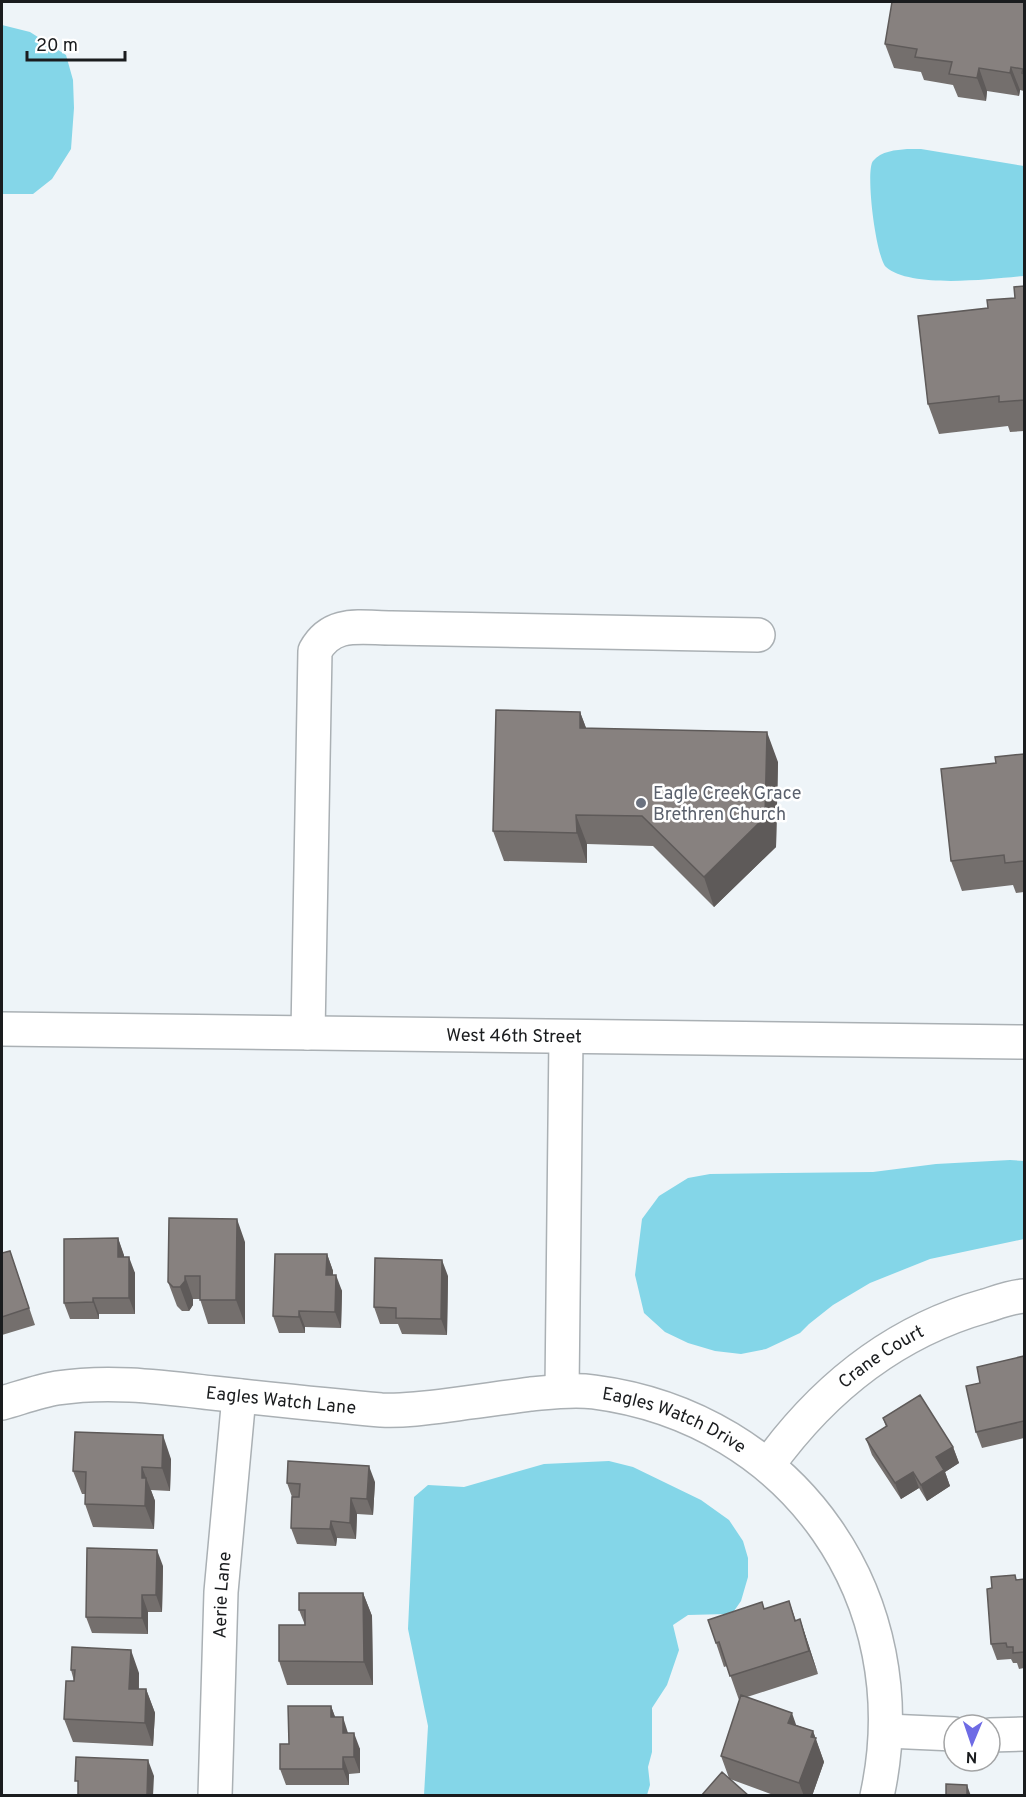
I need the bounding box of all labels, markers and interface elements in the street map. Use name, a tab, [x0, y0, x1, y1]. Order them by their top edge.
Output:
scale bar	[27, 24, 124, 62]
text: 20 m	[36, 35, 78, 58]
place label: Eagle Creek Grace Brethren Church	[653, 783, 801, 827]
marker: Eagle Creek Grace Brethren Church	[634, 796, 648, 810]
street label: West 46th Street	[446, 1025, 582, 1049]
street label: Crane Court	[834, 1321, 928, 1394]
street label: Eagles Watch Lane	[204, 1382, 357, 1421]
street label: Eagles Watch Drive	[600, 1383, 750, 1459]
street label: Aerie Lane	[210, 1551, 238, 1639]
north arrow	[942, 1713, 1002, 1773]
text: N	[965, 1746, 978, 1766]

